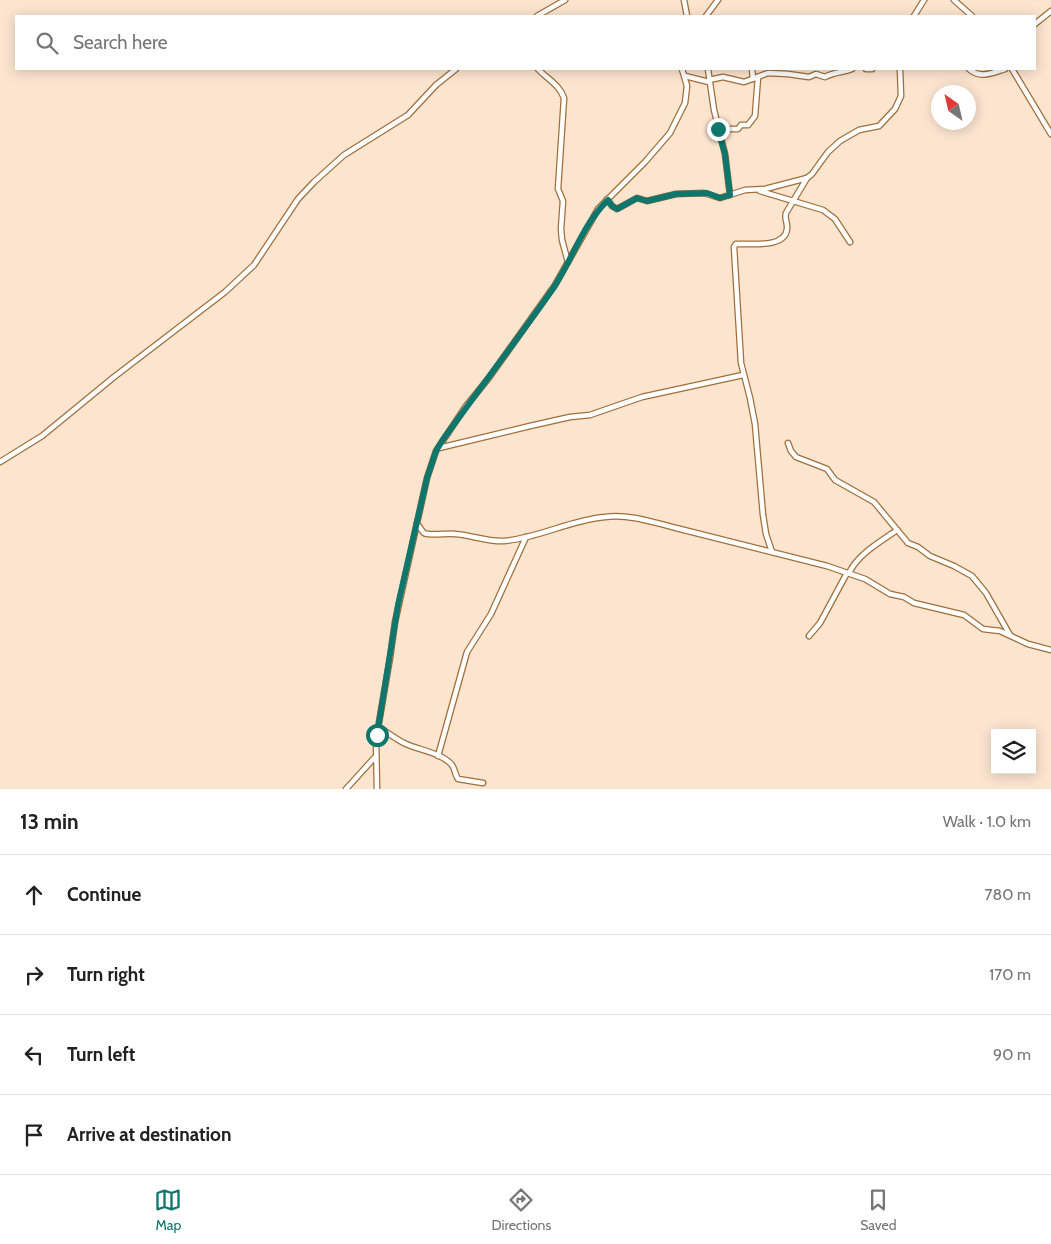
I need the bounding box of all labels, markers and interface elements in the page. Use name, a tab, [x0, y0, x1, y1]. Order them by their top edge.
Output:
search box	[15, 15, 1036, 70]
icon: search	[33, 29, 61, 57]
text: Search here	[73, 31, 167, 54]
north arrow	[931, 85, 976, 130]
route end	[707, 118, 730, 141]
route start	[366, 724, 389, 747]
map controls	[991, 729, 1036, 774]
button: layers	[991, 729, 1036, 774]
text: 13 min	[20, 809, 79, 834]
text: Walk · 1.0 km	[943, 812, 1031, 831]
icon: ahead	[20, 881, 48, 909]
text: Continue	[67, 883, 141, 906]
text: 780 m	[984, 885, 1031, 904]
icon: right	[20, 961, 48, 989]
text: Turn right	[67, 963, 145, 986]
text: 170 m	[989, 965, 1031, 984]
icon: left	[20, 1041, 48, 1069]
text: Turn left	[67, 1043, 135, 1066]
text: 90 m	[993, 1045, 1031, 1064]
icon: arrive	[20, 1121, 48, 1149]
text: Arrive at destination	[67, 1123, 231, 1146]
tab: Map	[154, 1186, 182, 1234]
tab: Directions	[491, 1186, 551, 1234]
tab: Saved	[860, 1186, 897, 1234]

